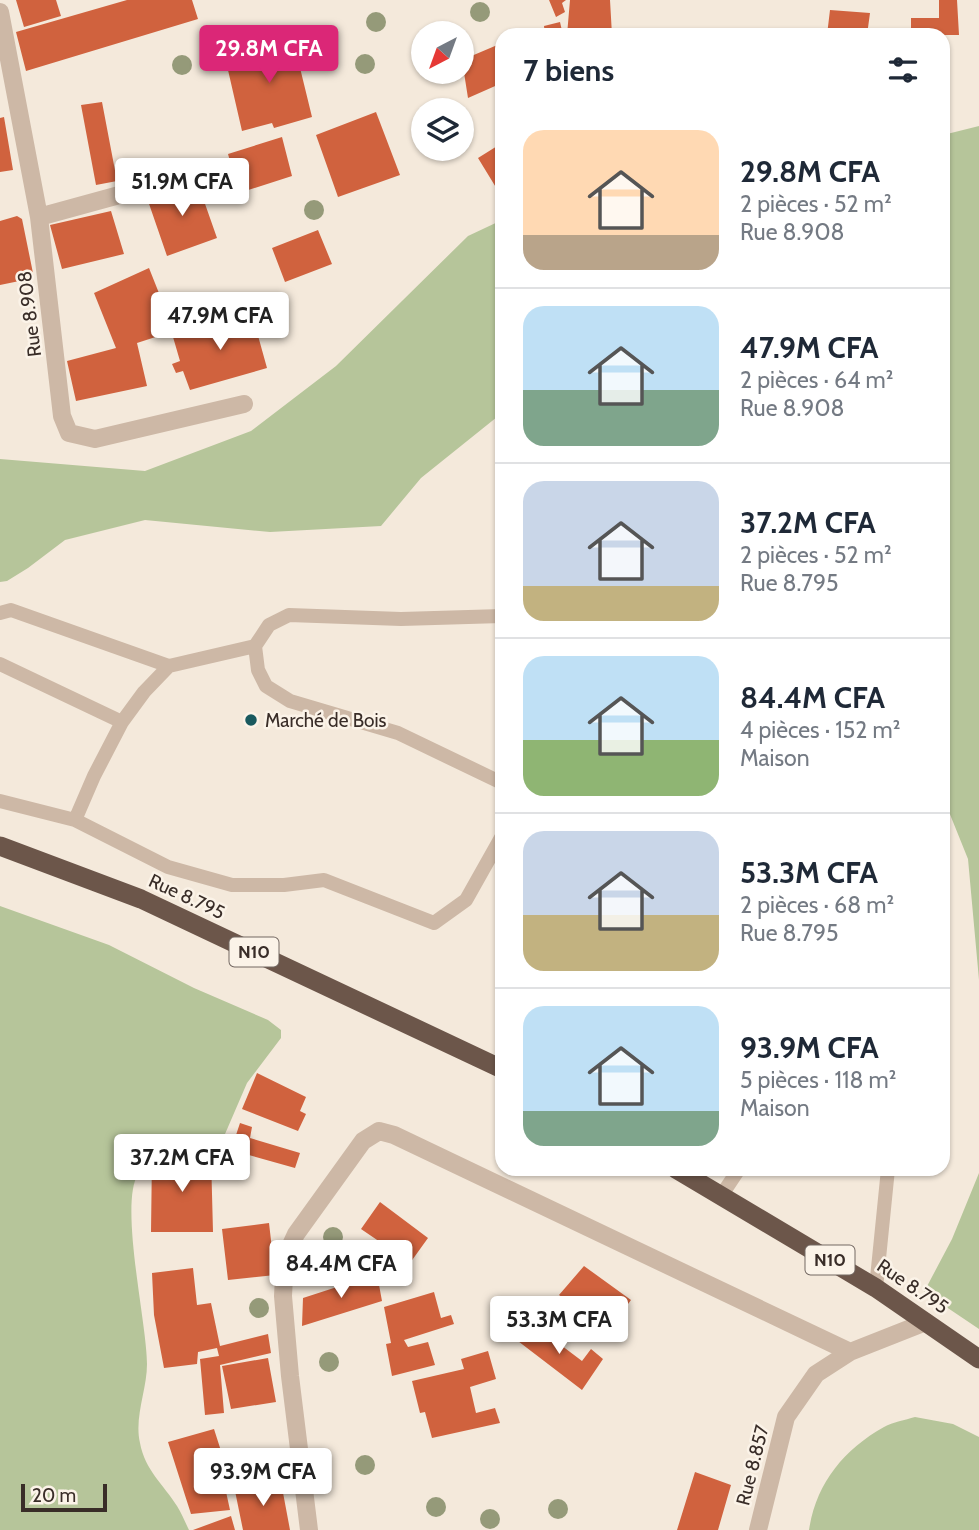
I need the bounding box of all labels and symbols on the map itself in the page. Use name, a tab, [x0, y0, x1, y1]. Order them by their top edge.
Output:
north arrow	[411, 21, 474, 84]
pin: 29.8M CFA	[189, 25, 349, 85]
pin: 51.9M CFA	[102, 158, 262, 218]
street label: Rue 8.908	[13, 270, 46, 358]
pin: 47.9M CFA	[140, 292, 300, 352]
place label: Marché de Bois	[265, 709, 386, 732]
marker: Marché de Bois	[243, 712, 259, 728]
street label: Rue 8.795	[145, 869, 228, 924]
road number: N10	[230, 937, 278, 967]
pin: 37.2M CFA	[102, 1134, 262, 1194]
pin: 84.4M CFA	[261, 1240, 421, 1300]
road number: N10	[806, 1246, 854, 1274]
street label: Rue 8.795	[873, 1254, 953, 1319]
pin: 53.3M CFA	[479, 1296, 639, 1356]
street label: Rue 8.857	[731, 1422, 774, 1508]
pin: 93.9M CFA	[183, 1448, 343, 1508]
scale bar	[21, 1481, 107, 1513]

